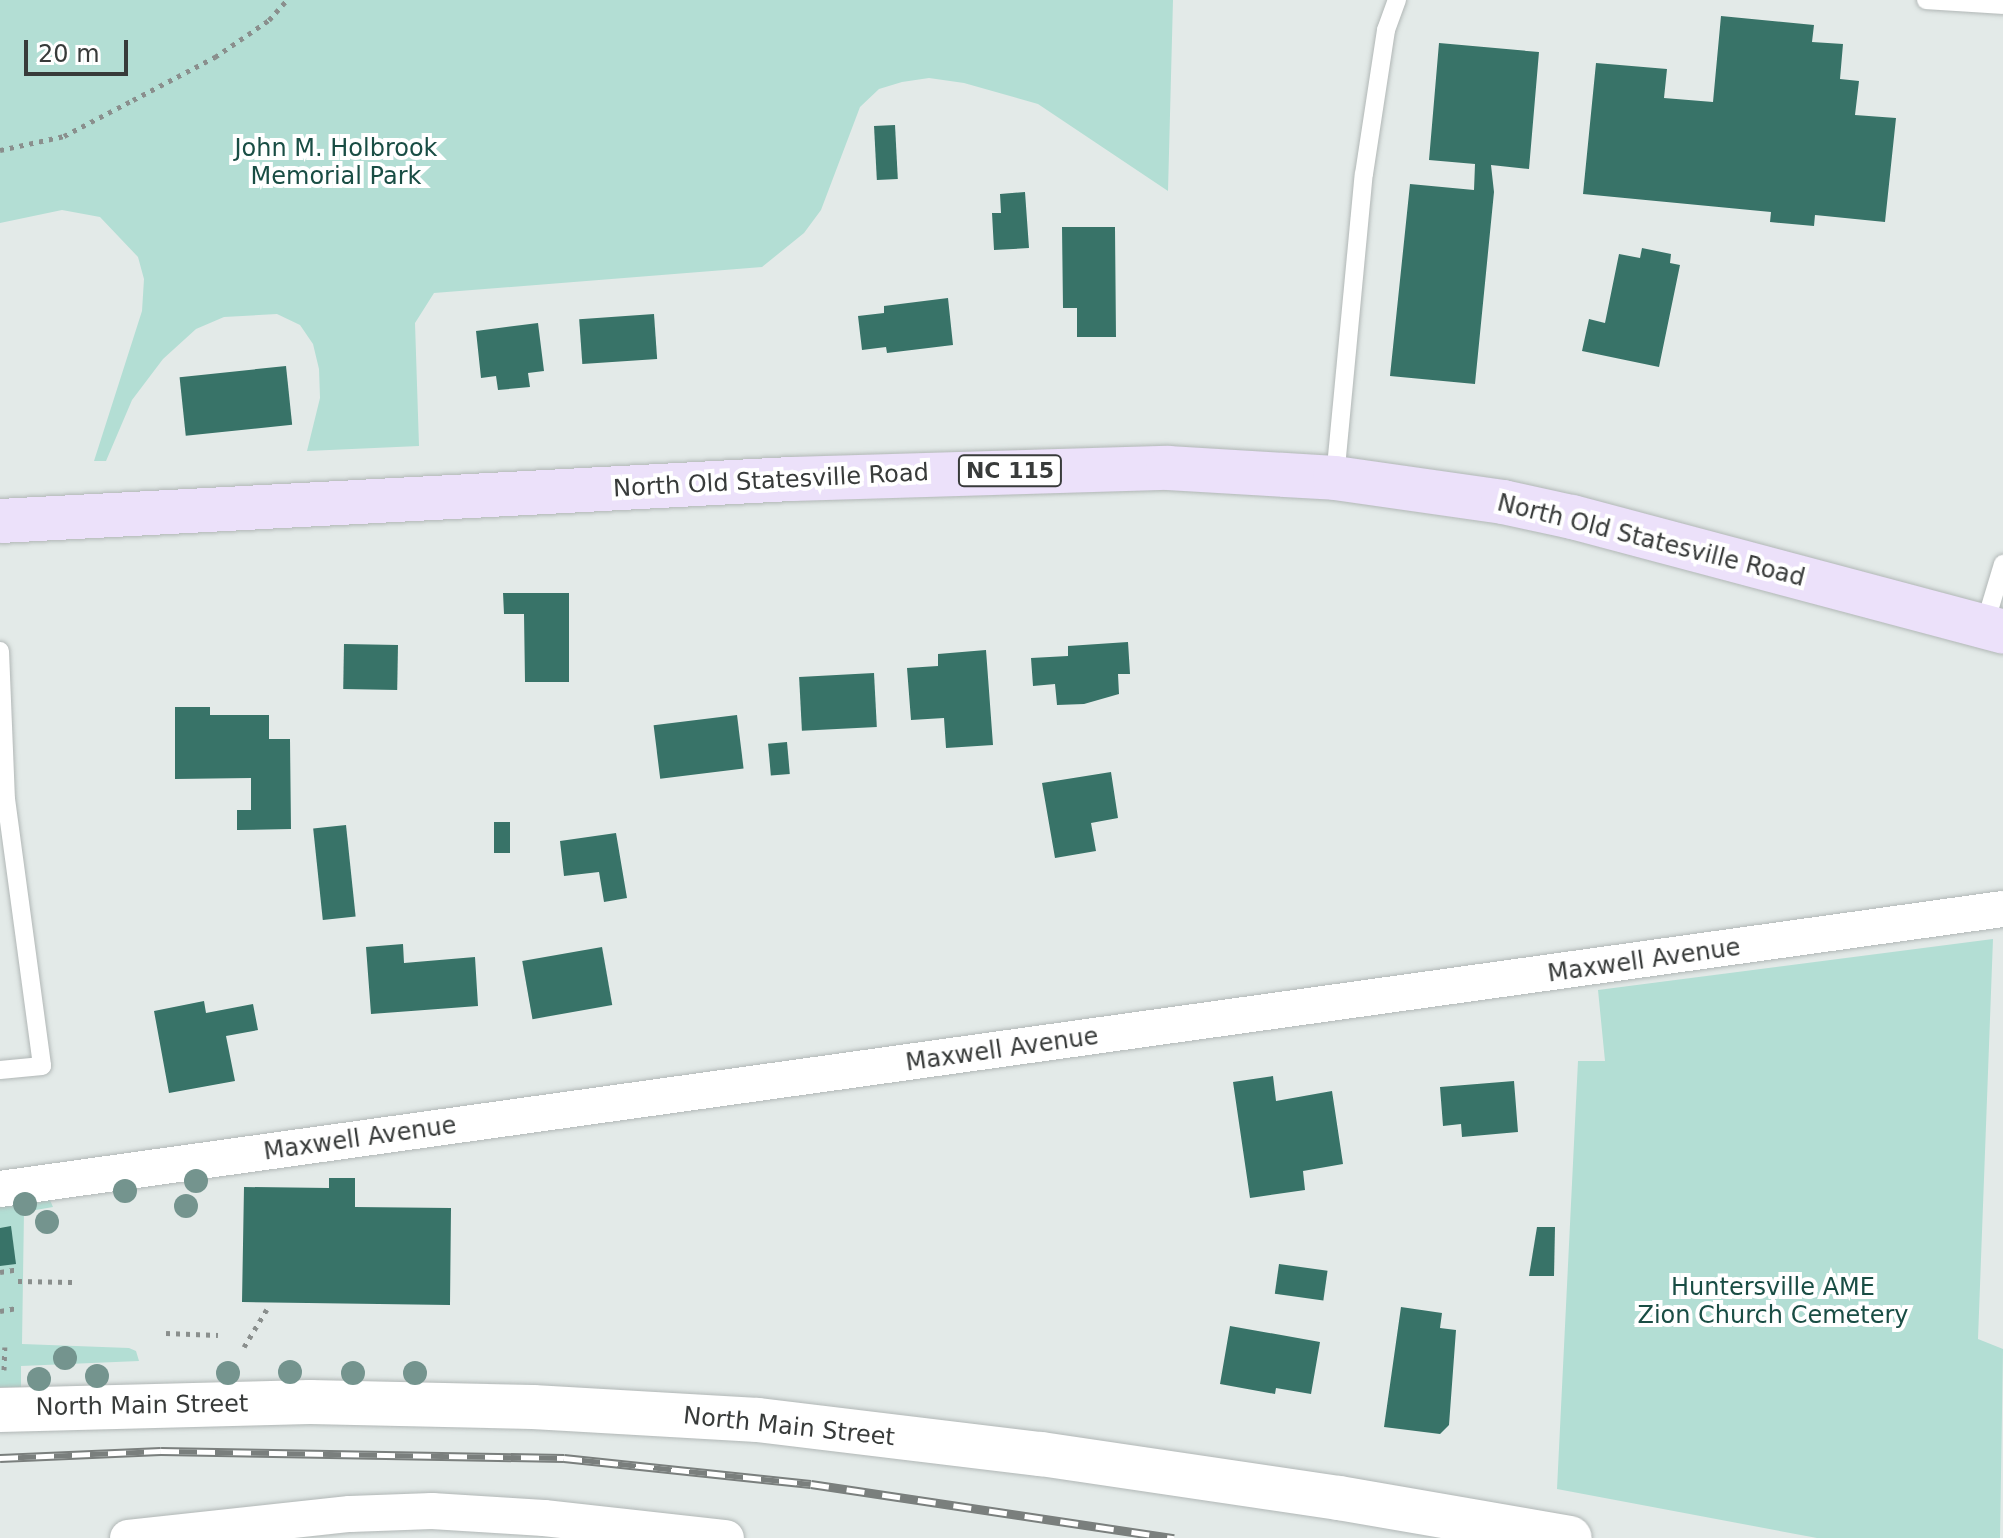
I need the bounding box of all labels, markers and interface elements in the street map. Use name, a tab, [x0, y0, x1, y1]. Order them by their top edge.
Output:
scale bar	[28, 24, 132, 74]
text: 20 m	[38, 40, 100, 68]
park label: John M. Holbrook Memorial Park	[234, 135, 438, 191]
road number: NC 115	[956, 453, 1064, 489]
street label: North Old Statesville Road	[612, 458, 930, 504]
street label: North Old Statesville Road	[1494, 489, 1808, 593]
street label: Maxwell Avenue	[1546, 933, 1742, 989]
street label: Maxwell Avenue	[904, 1022, 1100, 1078]
street label: Maxwell Avenue	[262, 1111, 458, 1167]
park label: Huntersville AME Zion Church Cemetery	[1637, 1274, 1909, 1330]
street label: North Main Street	[35, 1390, 249, 1422]
street label: North Main Street	[682, 1402, 896, 1452]

